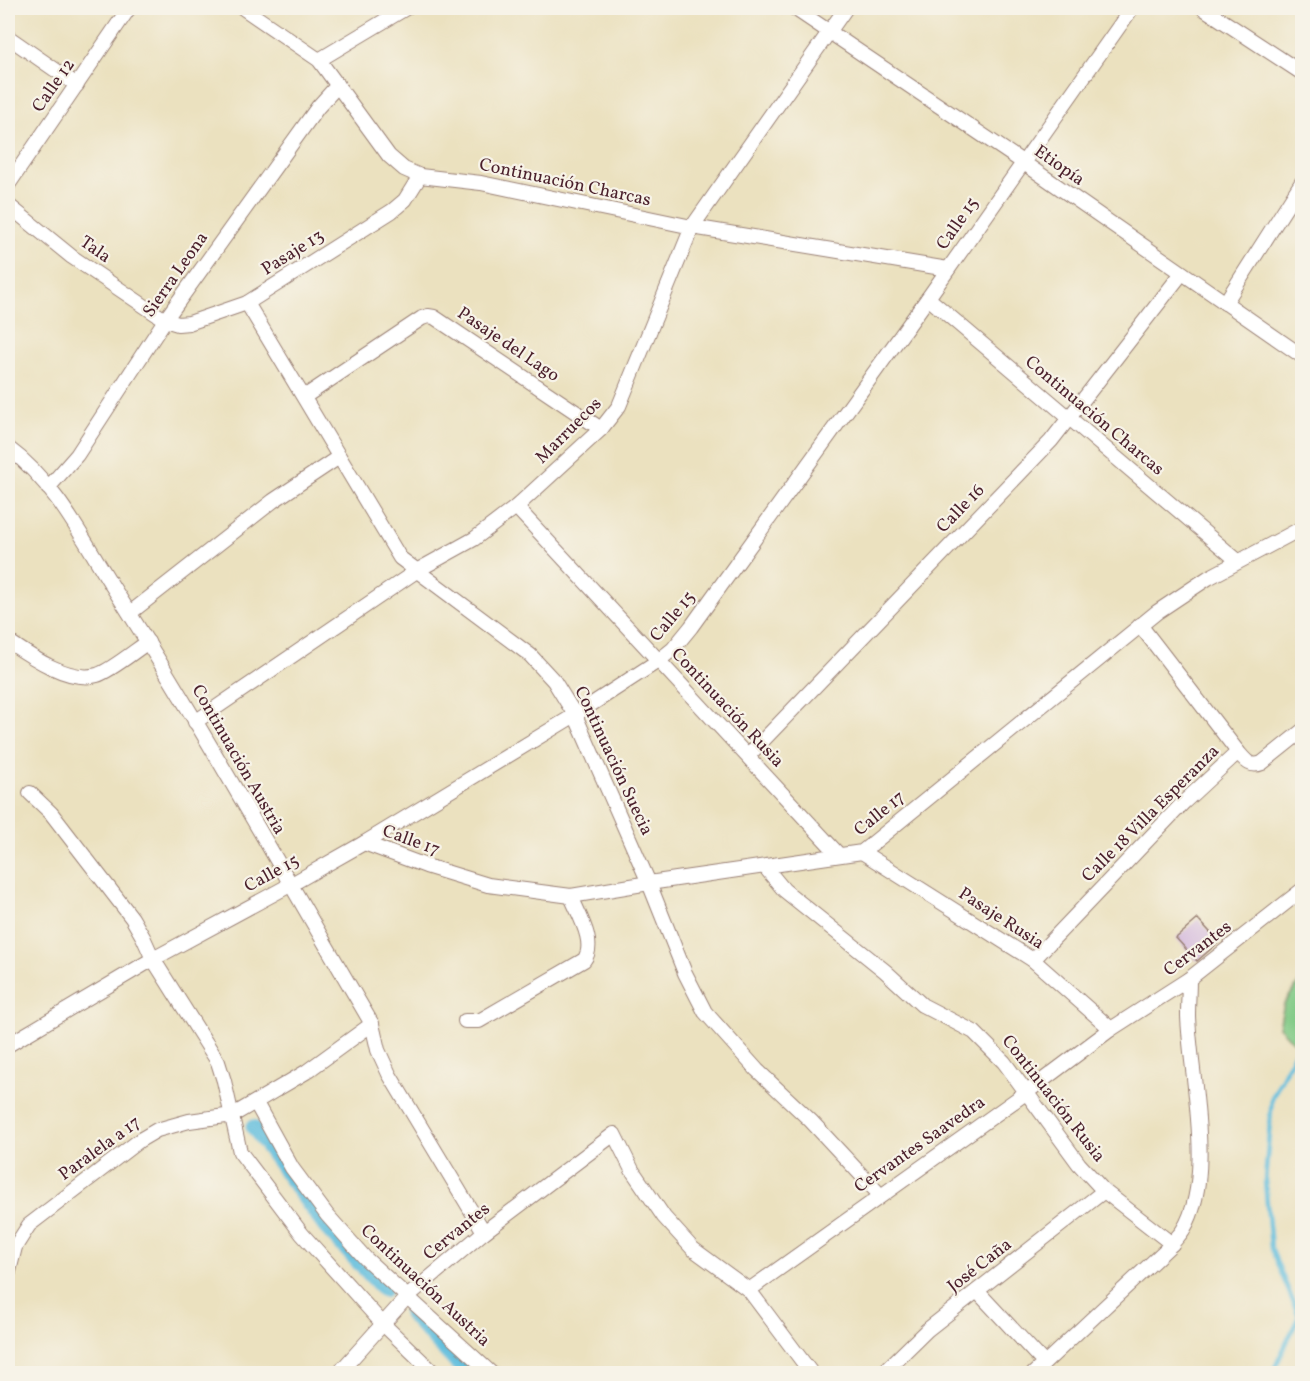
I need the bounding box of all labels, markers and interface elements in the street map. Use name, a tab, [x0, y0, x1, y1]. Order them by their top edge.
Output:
street label: Calle 12	[26, 54, 82, 118]
street label: Etiopía	[1029, 139, 1089, 193]
street label: Continuación Charcas	[477, 153, 653, 213]
street label: Calle 15	[931, 193, 985, 255]
street label: Pasaje 13	[257, 224, 329, 282]
street label: Sierra Leona	[137, 227, 215, 323]
street label: Tala	[74, 230, 116, 270]
street label: Pasaje del Lago	[452, 301, 564, 389]
street label: Continuación Charcas	[1019, 350, 1169, 482]
street label: Marruecos	[530, 392, 608, 470]
street label: Calle 16	[931, 479, 991, 539]
street label: Calle 15	[644, 586, 702, 648]
street label: Continuación Rusia	[665, 643, 789, 773]
street label: Continuación Austria	[185, 680, 291, 840]
street label: Continuación Suecia	[567, 682, 659, 840]
street label: Calle 18 Villa Esperanza	[1077, 740, 1225, 888]
street label: Calle 17	[849, 786, 911, 842]
street label: Calle 17	[379, 819, 443, 863]
street label: Calle 15	[240, 849, 304, 899]
street label: Pasaje Rusia	[953, 882, 1049, 956]
street label: Cervantes	[1159, 915, 1237, 983]
street label: Continuación Rusia	[995, 1030, 1111, 1168]
street label: Cervantes Saavedra	[849, 1090, 991, 1200]
street label: Paralela a 17	[54, 1111, 146, 1187]
street label: Cervantes	[418, 1197, 496, 1267]
street label: Continuación Austria	[354, 1219, 496, 1353]
street label: José Caña	[942, 1233, 1018, 1299]

